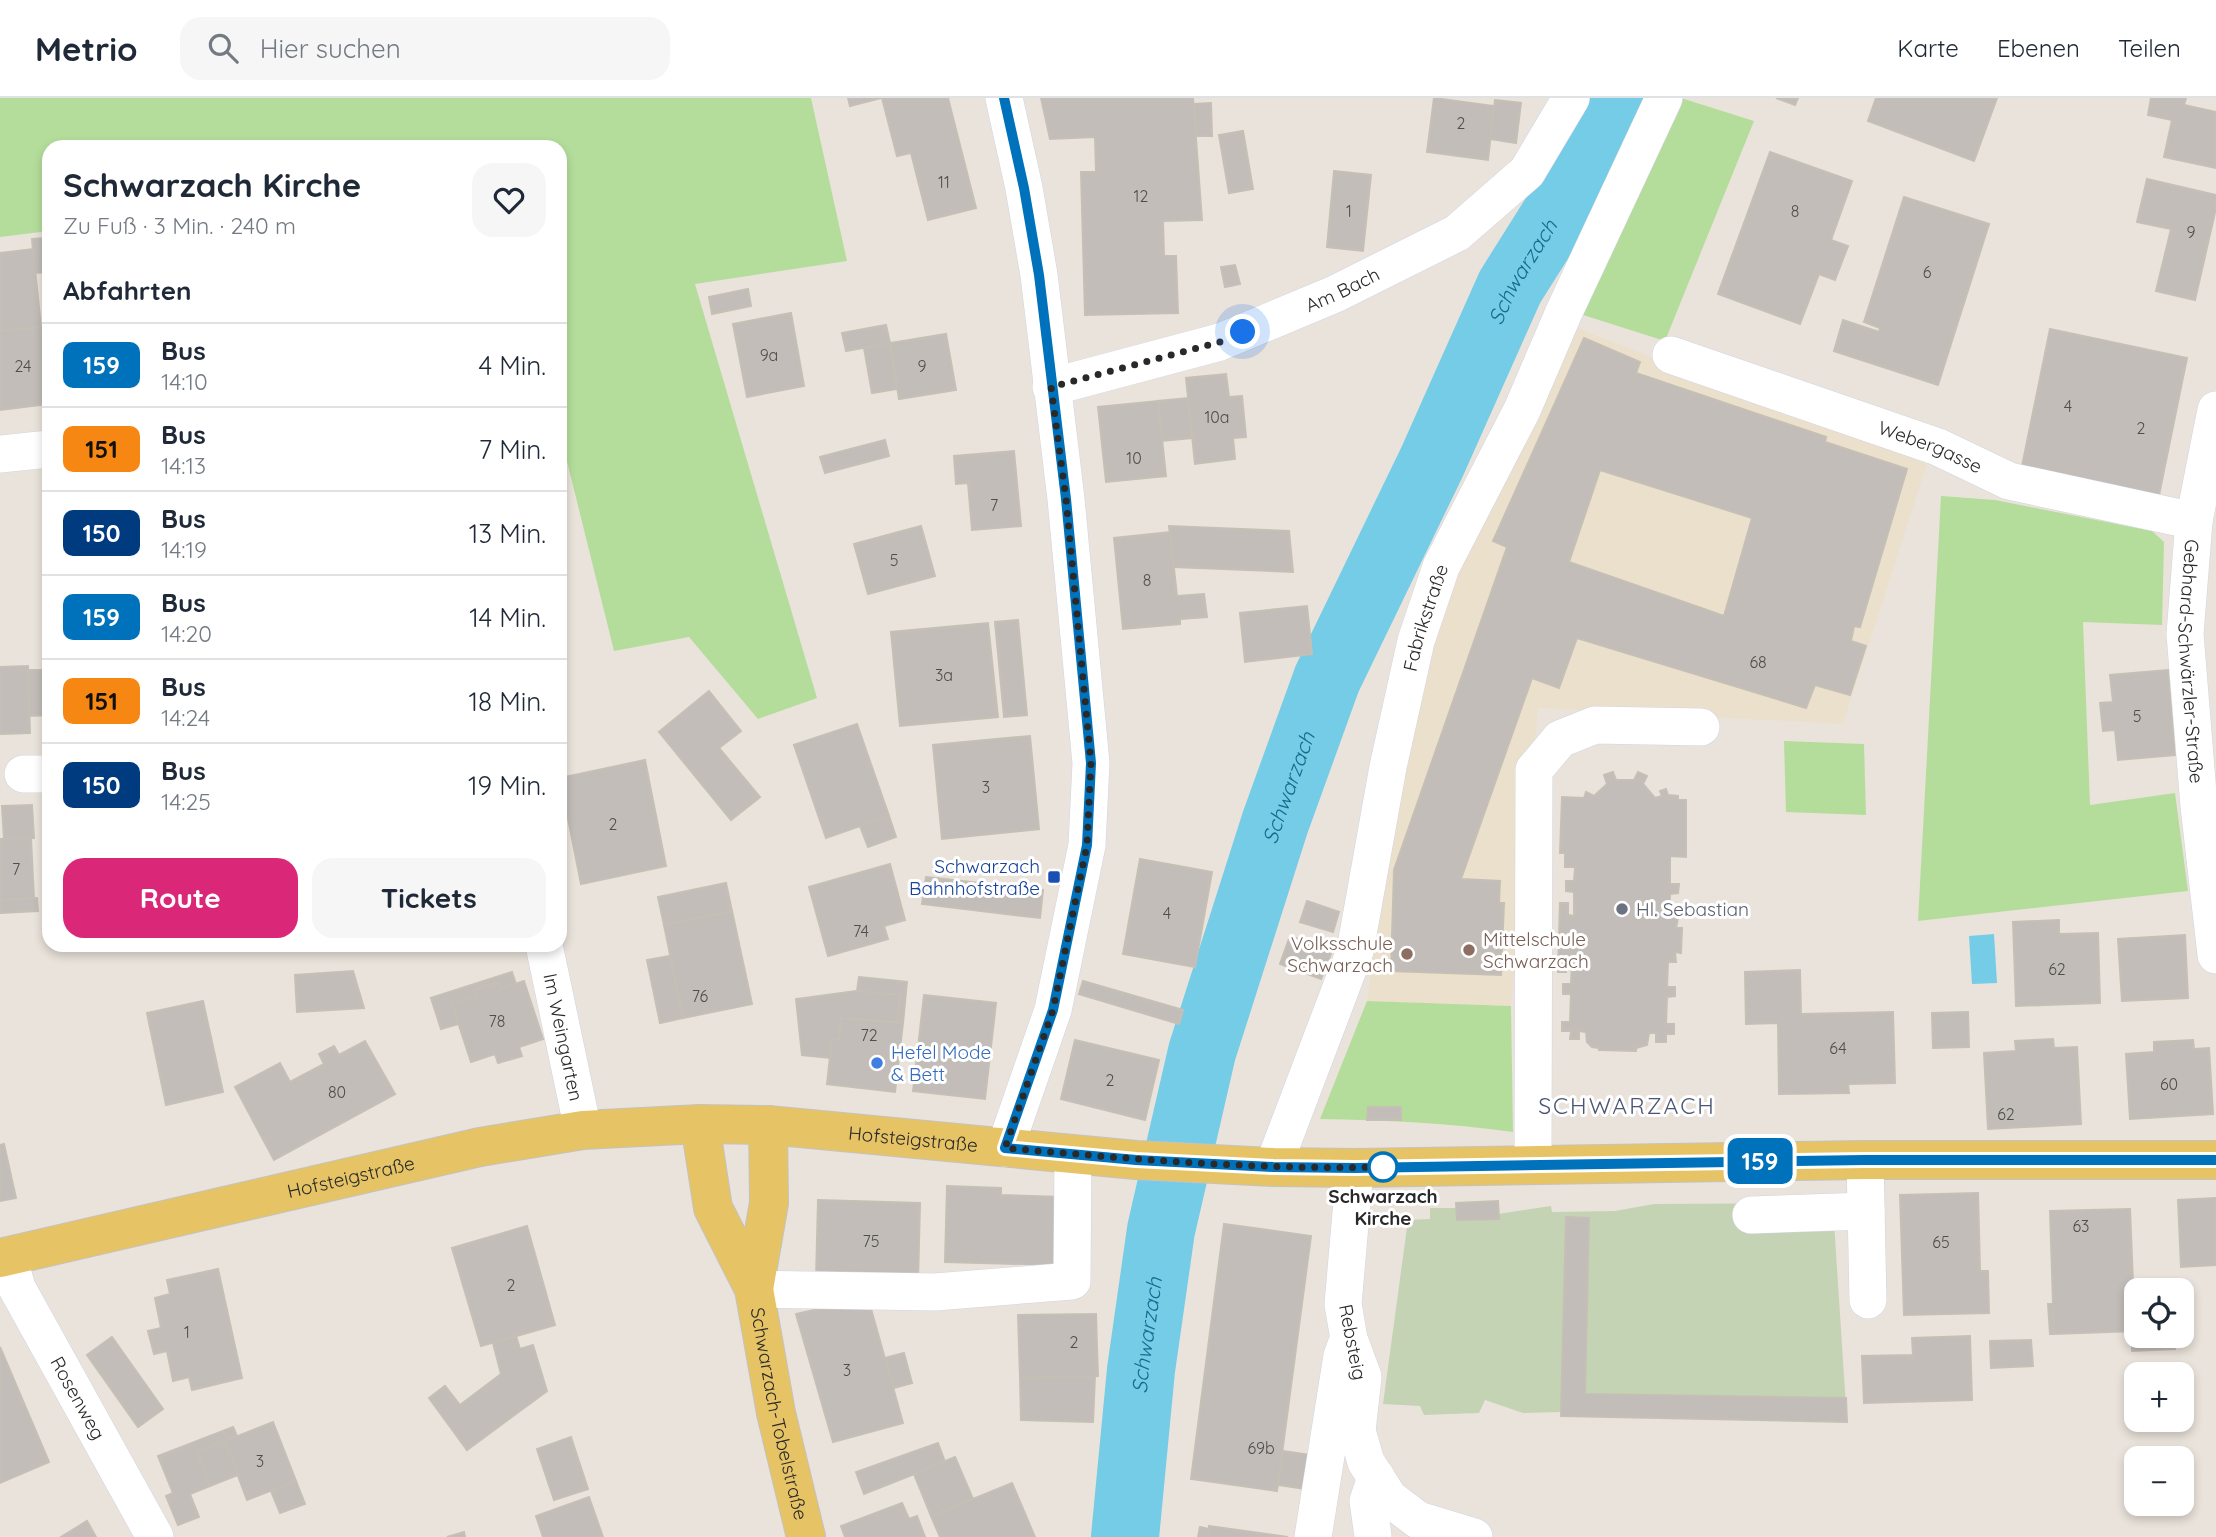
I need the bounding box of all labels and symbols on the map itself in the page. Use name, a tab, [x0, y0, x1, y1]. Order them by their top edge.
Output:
house number: 2	[1457, 113, 1466, 133]
house number: 11	[938, 172, 950, 192]
house number: 12	[1134, 186, 1149, 206]
house number: 1	[1346, 201, 1352, 221]
house number: 8	[1791, 201, 1799, 221]
water label: Schwarzach	[1482, 214, 1563, 328]
house number: 9	[2187, 222, 2196, 242]
street label: Am Bach	[1302, 262, 1383, 317]
house number: 6	[1923, 262, 1932, 282]
your location	[1225, 314, 1260, 349]
house number: 9a	[760, 345, 778, 365]
house number: 24	[14, 356, 32, 376]
house number: 9	[918, 356, 927, 376]
house number: 4	[2064, 396, 2072, 416]
house number: 10a	[1204, 407, 1230, 427]
street label: Webergasse	[1875, 415, 1986, 478]
house number: 2	[2137, 418, 2146, 438]
house number: 10	[1126, 448, 1142, 468]
house number: 7	[990, 495, 998, 515]
street label: Gebhard-Schwärzler-Straße	[2173, 538, 2209, 784]
house number: 5	[890, 550, 898, 570]
street label: Fabrikstraße	[1398, 561, 1453, 673]
house number: 8	[1143, 570, 1151, 590]
house number: 68	[1749, 652, 1767, 672]
house number: 3a	[935, 665, 953, 685]
house number: 5	[2133, 706, 2141, 726]
water label: Schwarzach	[1256, 727, 1320, 847]
house number: 3	[982, 777, 990, 797]
house number: 2	[609, 814, 618, 834]
place label: Schwarzach Bahnhofstraße	[909, 854, 1040, 900]
house number: 7	[12, 859, 20, 879]
marker: Schwarzach Bahnhofstraße	[1046, 869, 1062, 885]
place label: Hl. Sebastian	[1636, 897, 1749, 921]
marker: Hl. Sebastian	[1614, 901, 1630, 917]
house number: 4	[1163, 903, 1171, 923]
house number: 74	[853, 921, 869, 941]
place label: Mittelschule Schwarzach	[1483, 927, 1589, 973]
place label: Volksschule Schwarzach	[1287, 931, 1393, 977]
marker: Mittelschule Schwarzach	[1461, 942, 1477, 958]
marker: Volksschule Schwarzach	[1399, 946, 1415, 962]
house number: 62	[2048, 959, 2066, 979]
street label: Im Weingarten	[538, 971, 589, 1103]
house number: 76	[692, 986, 709, 1006]
house number: 78	[489, 1011, 505, 1031]
house number: 72	[860, 1025, 878, 1045]
house number: 64	[1829, 1038, 1847, 1058]
place label: Hefel Mode & Bett	[891, 1040, 991, 1086]
marker: Hefel Mode & Bett	[869, 1055, 885, 1071]
house number: 2	[1106, 1070, 1115, 1090]
house number: 60	[2160, 1074, 2178, 1094]
house number: 80	[328, 1082, 346, 1102]
district label: SCHWARZACH	[1538, 1091, 1716, 1120]
house number: 62	[1997, 1104, 2015, 1124]
street label: Hofsteigstraße	[847, 1121, 979, 1157]
line badge: 159	[1720, 1138, 1800, 1184]
street label: Hofsteigstraße	[285, 1151, 417, 1203]
marker: Schwarzach Kirche	[1368, 1152, 1398, 1182]
place label: Schwarzach Kirche	[1328, 1184, 1438, 1230]
house number: 63	[2073, 1216, 2090, 1236]
house number: 75	[863, 1231, 879, 1251]
house number: 65	[1932, 1232, 1950, 1252]
water label: Schwarzach	[1126, 1274, 1167, 1394]
house number: 2	[507, 1275, 516, 1295]
street label: Rebsteig	[1334, 1302, 1372, 1382]
street label: Schwarzach-Tobelstraße	[745, 1305, 813, 1522]
house number: 1	[184, 1322, 190, 1342]
house number: 2	[1070, 1332, 1079, 1352]
street label: Rosenweg	[45, 1352, 111, 1444]
house number: 3	[843, 1360, 851, 1380]
house number: 69b	[1247, 1438, 1275, 1458]
house number: 3	[256, 1451, 264, 1471]

